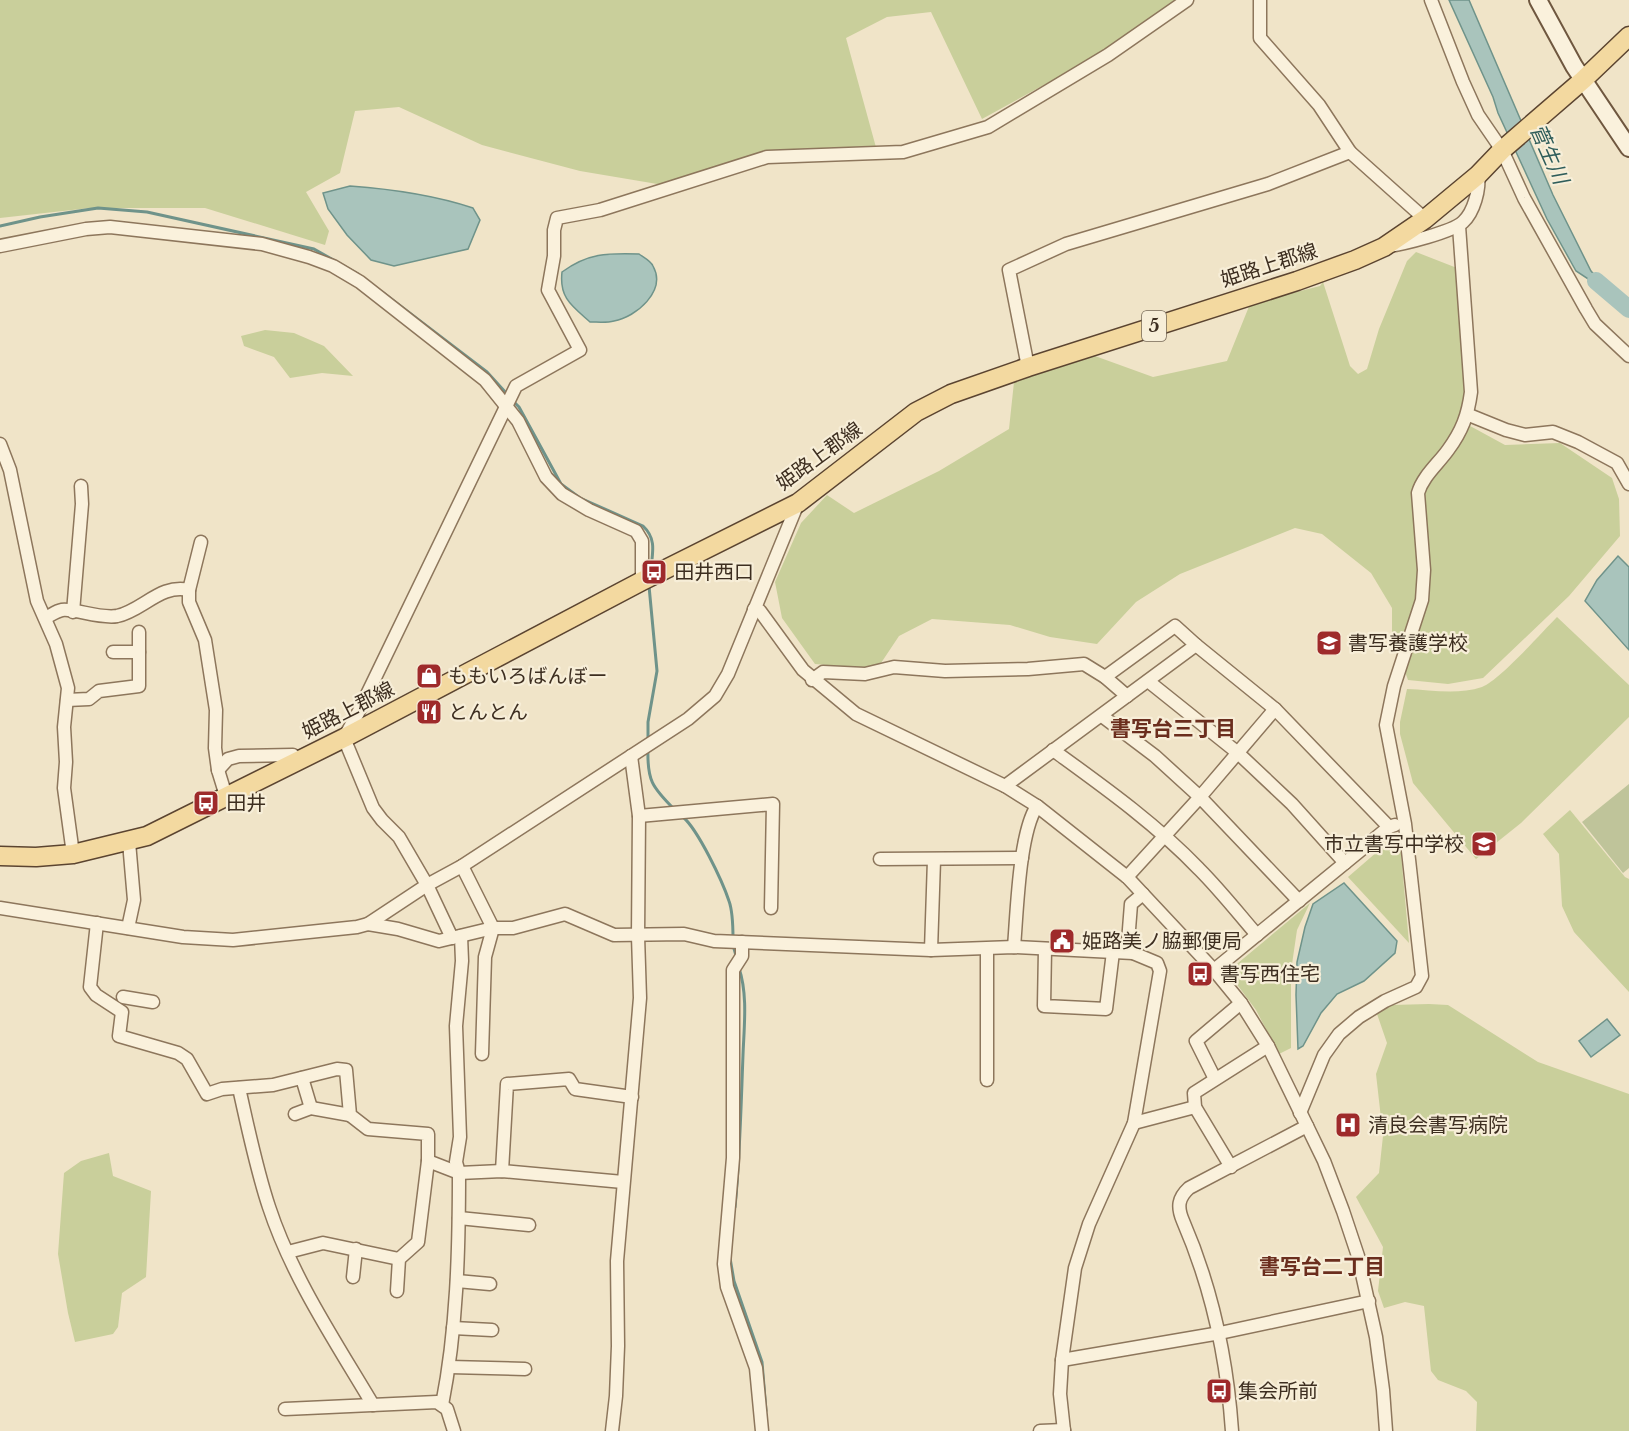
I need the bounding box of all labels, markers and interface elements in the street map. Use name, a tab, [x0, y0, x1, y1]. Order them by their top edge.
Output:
water label: 菅生川	[1524, 120, 1575, 190]
street label: 姫路上郡線	[1218, 238, 1320, 292]
road number: 5	[1142, 311, 1166, 341]
street label: 姫路上郡線	[771, 417, 867, 495]
bus stop icon: 田井西口	[639, 557, 669, 587]
place label: 田井西口	[674, 560, 754, 584]
school or university icon: 書写養護学校	[1314, 628, 1344, 658]
place label: 書写養護学校	[1348, 631, 1468, 655]
shop icon: ももいろばんぼー	[414, 661, 444, 691]
place label: ももいろばんぼー	[448, 664, 608, 688]
street label: 姫路上郡線	[298, 677, 398, 743]
restaurant icon: とんとん	[414, 697, 444, 727]
place label: とんとん	[448, 700, 528, 724]
district label: 書写台三丁目	[1110, 716, 1236, 742]
bus stop icon: 田井	[191, 788, 221, 818]
place label: 田井	[226, 791, 266, 815]
school or university icon: 市立書写中学校	[1469, 829, 1499, 859]
place label: 市立書写中学校	[1324, 832, 1464, 856]
public building icon: 姫路美ノ脇郵便局	[1047, 926, 1077, 956]
place label: 姫路美ノ脇郵便局	[1082, 929, 1242, 953]
bus stop icon: 書写西住宅	[1185, 959, 1215, 989]
place label: 書写西住宅	[1220, 962, 1320, 986]
hospital icon: 清良会書写病院	[1333, 1110, 1363, 1140]
place label: 清良会書写病院	[1368, 1113, 1508, 1137]
district label: 書写台二丁目	[1259, 1254, 1385, 1280]
bus stop icon: 集会所前	[1204, 1376, 1234, 1406]
place label: 集会所前	[1238, 1379, 1318, 1403]

